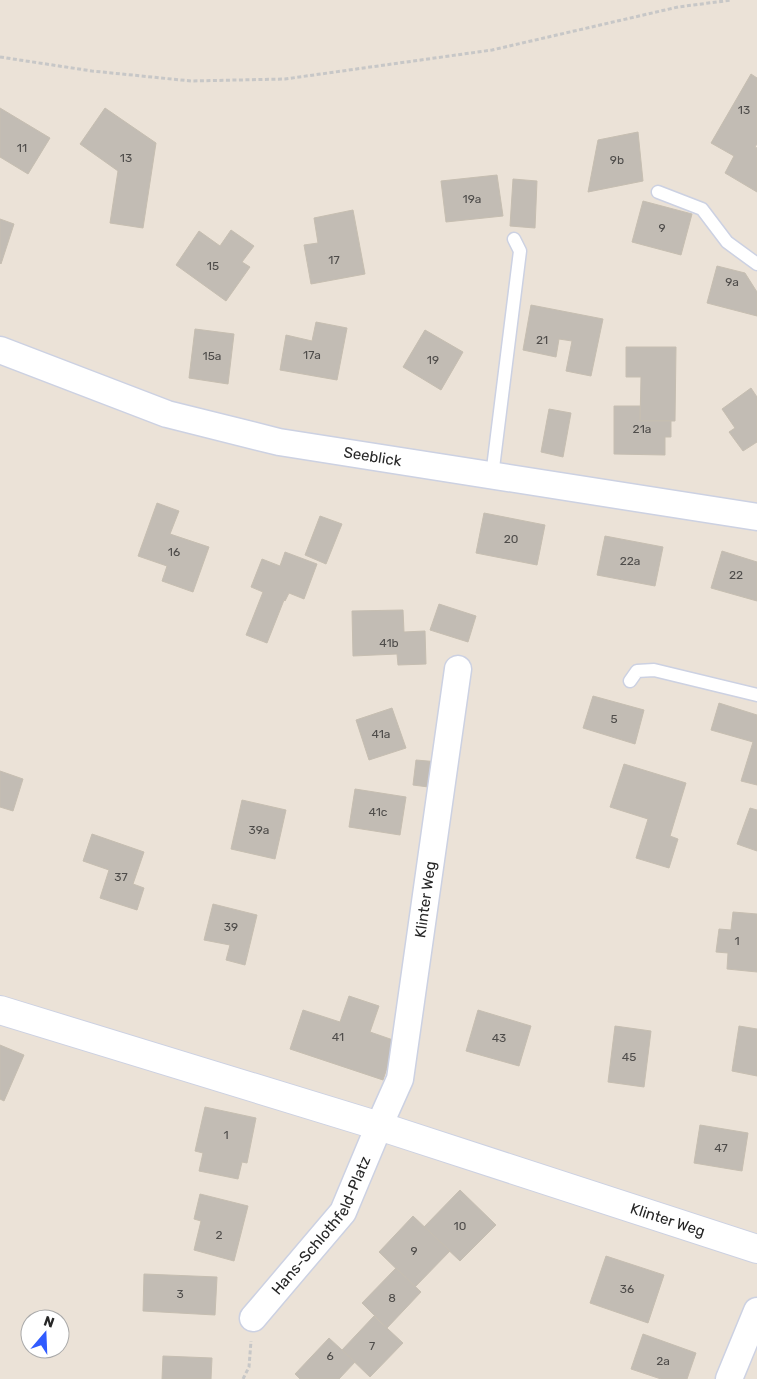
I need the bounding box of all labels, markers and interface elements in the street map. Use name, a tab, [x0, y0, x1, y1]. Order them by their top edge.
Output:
house number: 13	[738, 103, 750, 117]
house number: 11	[17, 141, 27, 155]
house number: 13	[120, 151, 132, 165]
house number: 9b	[610, 153, 624, 167]
house number: 19a	[463, 192, 481, 206]
house number: 9	[658, 221, 666, 235]
house number: 17	[328, 253, 340, 267]
house number: 15	[207, 259, 219, 273]
house number: 9a	[725, 275, 739, 289]
house number: 21	[536, 333, 548, 347]
house number: 17a	[303, 348, 321, 362]
house number: 15a	[203, 349, 221, 363]
house number: 19	[427, 353, 439, 367]
house number: 21a	[633, 422, 651, 436]
street label: Seeblick	[342, 443, 403, 470]
house number: 20	[504, 532, 518, 546]
house number: 16	[168, 545, 180, 559]
house number: 22a	[620, 554, 640, 568]
house number: 22	[729, 568, 743, 582]
house number: 41b	[379, 636, 399, 650]
house number: 5	[610, 712, 618, 726]
house number: 41a	[372, 727, 390, 741]
house number: 41c	[369, 805, 388, 819]
house number: 39a	[249, 823, 269, 837]
street label: Klinter Weg	[411, 860, 440, 939]
house number: 37	[114, 870, 128, 884]
house number: 39	[224, 920, 238, 934]
house number: 1	[734, 934, 740, 948]
house number: 41	[332, 1030, 344, 1044]
house number: 43	[492, 1031, 506, 1045]
house number: 45	[622, 1050, 636, 1064]
house number: 1	[223, 1128, 229, 1142]
house number: 47	[714, 1141, 728, 1155]
street label: Hans-Schlothfeld-Platz	[268, 1153, 374, 1298]
street label: Klinter Weg	[628, 1199, 707, 1241]
house number: 10	[454, 1219, 466, 1233]
house number: 2	[215, 1228, 223, 1242]
house number: 9	[410, 1244, 418, 1258]
house number: 36	[620, 1282, 634, 1296]
house number: 3	[176, 1287, 184, 1301]
house number: 8	[388, 1291, 396, 1305]
north arrow	[20, 1309, 70, 1359]
text: N	[42, 1313, 57, 1332]
house number: 7	[369, 1339, 375, 1353]
house number: 6	[326, 1349, 334, 1363]
house number: 2a	[656, 1354, 670, 1368]

